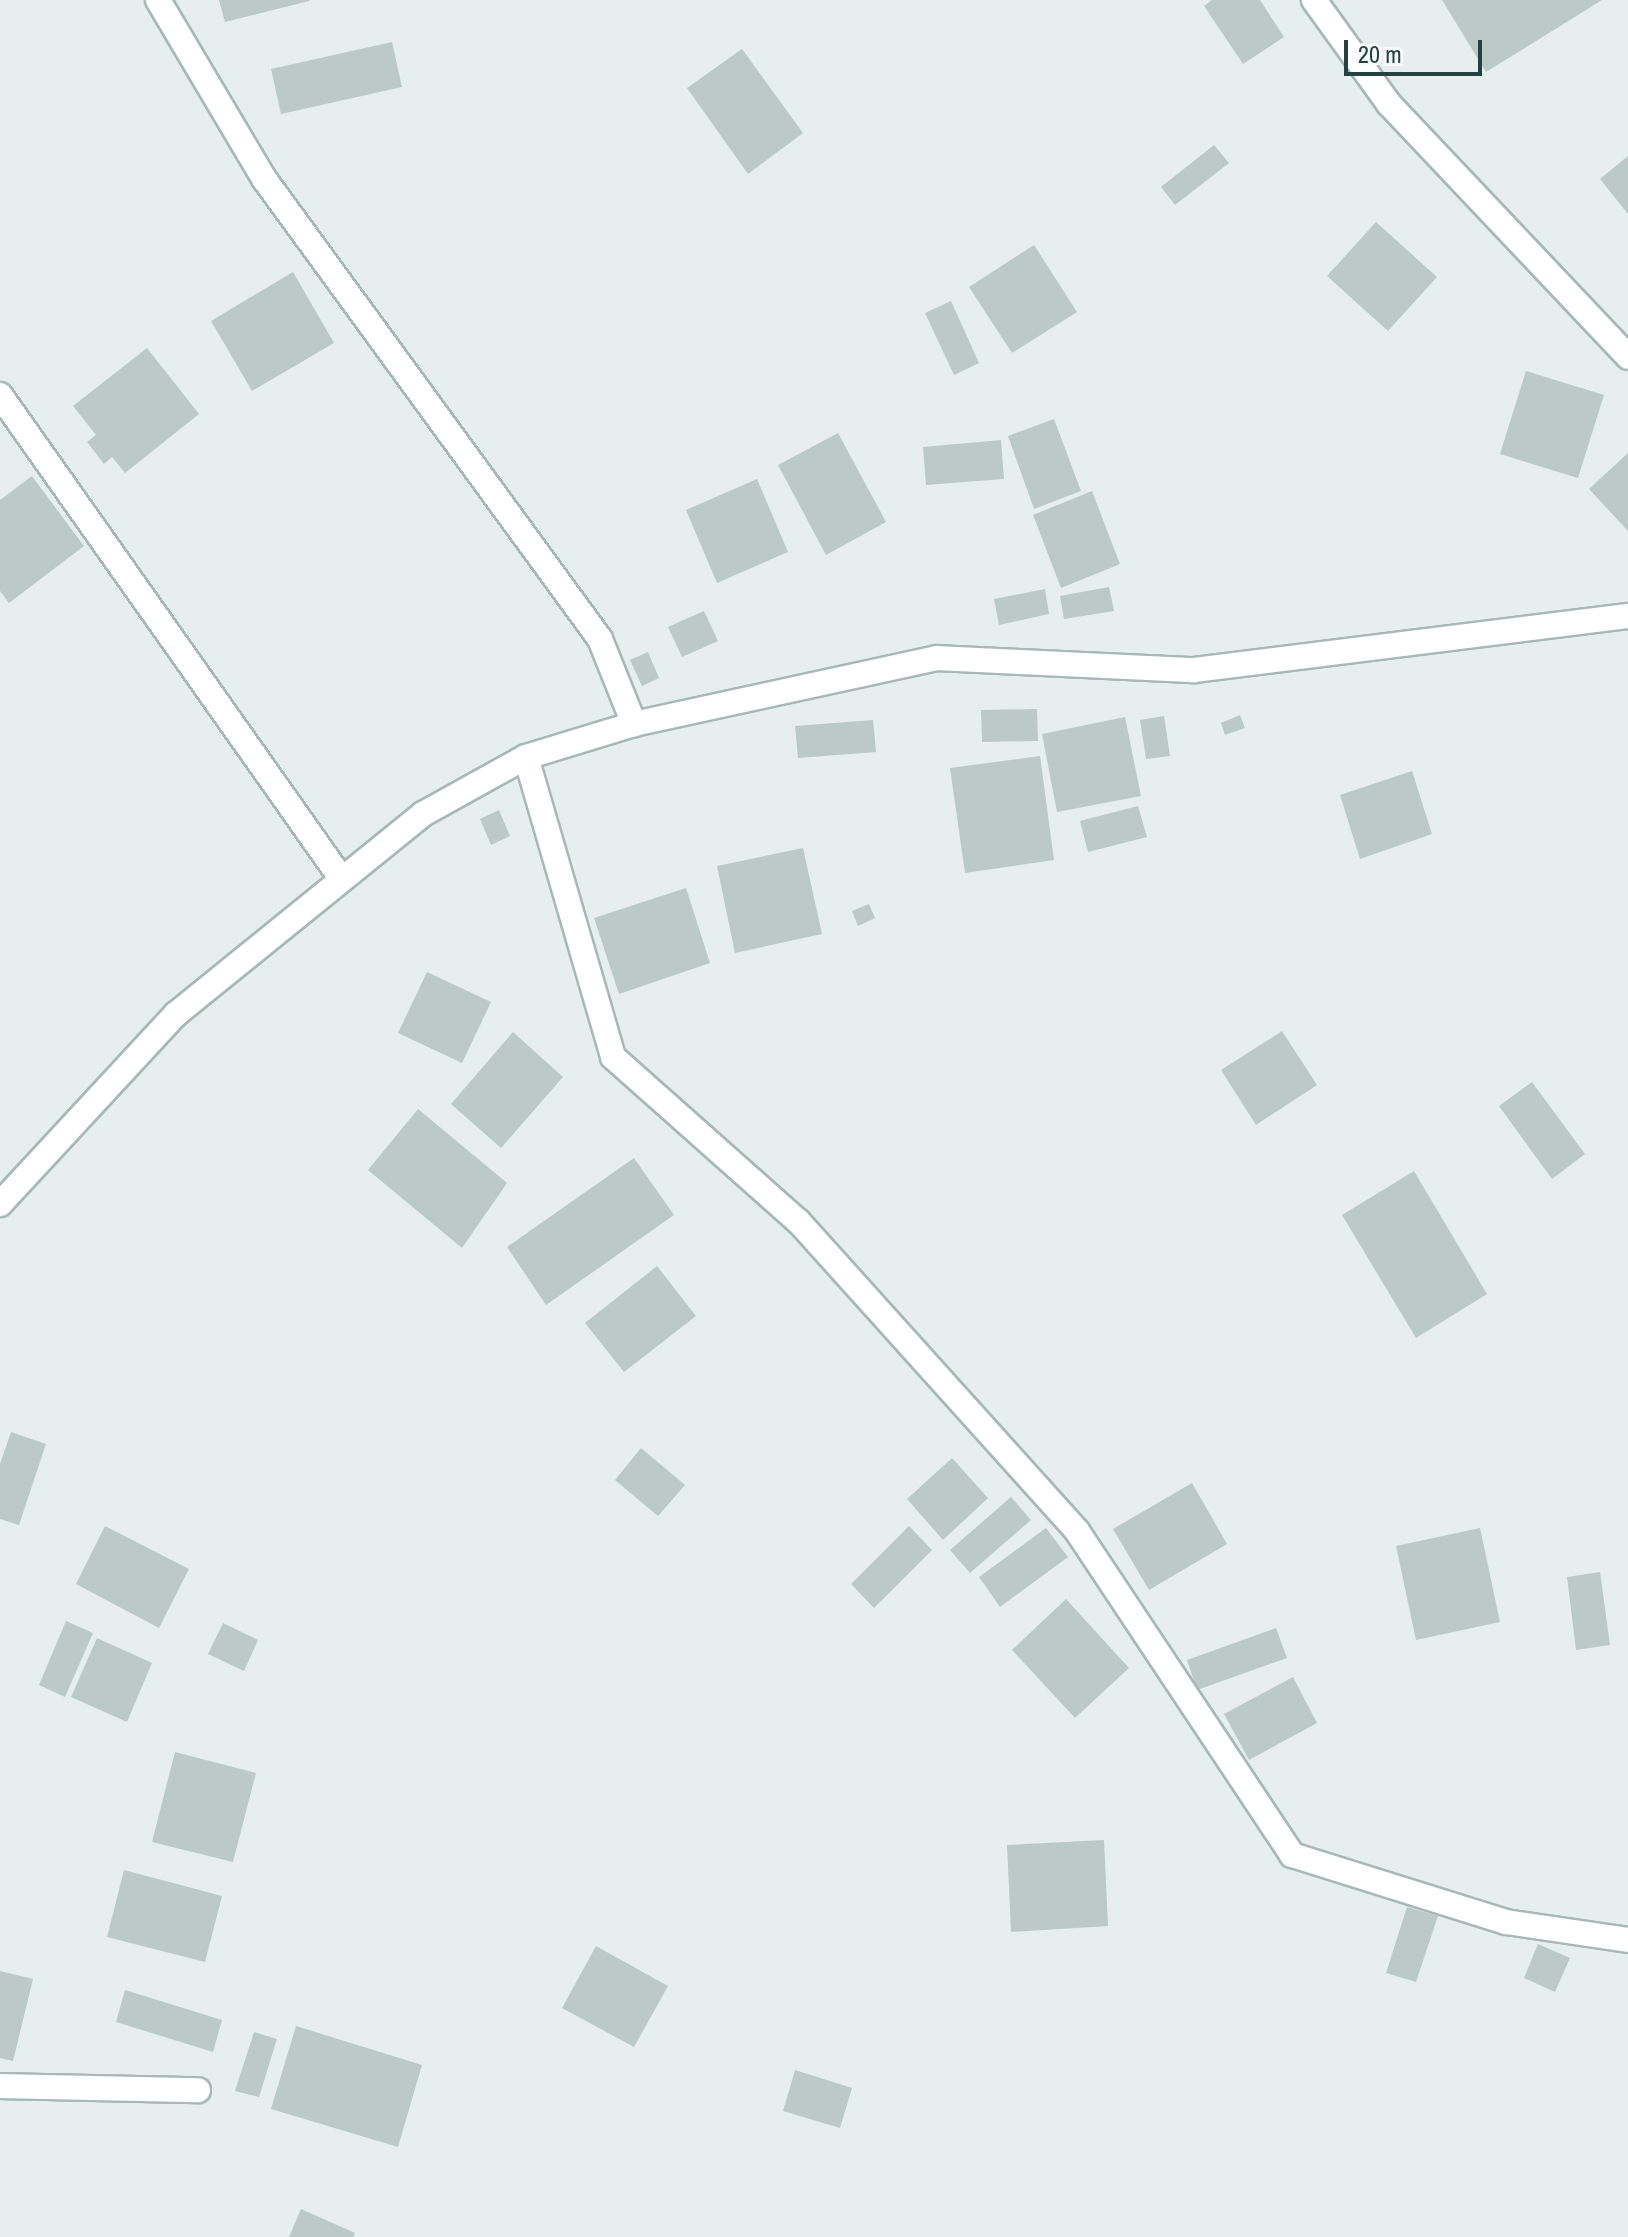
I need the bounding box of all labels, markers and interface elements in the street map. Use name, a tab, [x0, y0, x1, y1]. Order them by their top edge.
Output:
scale bar	[1348, 24, 1486, 74]
text: 20 m	[1358, 38, 1402, 70]

